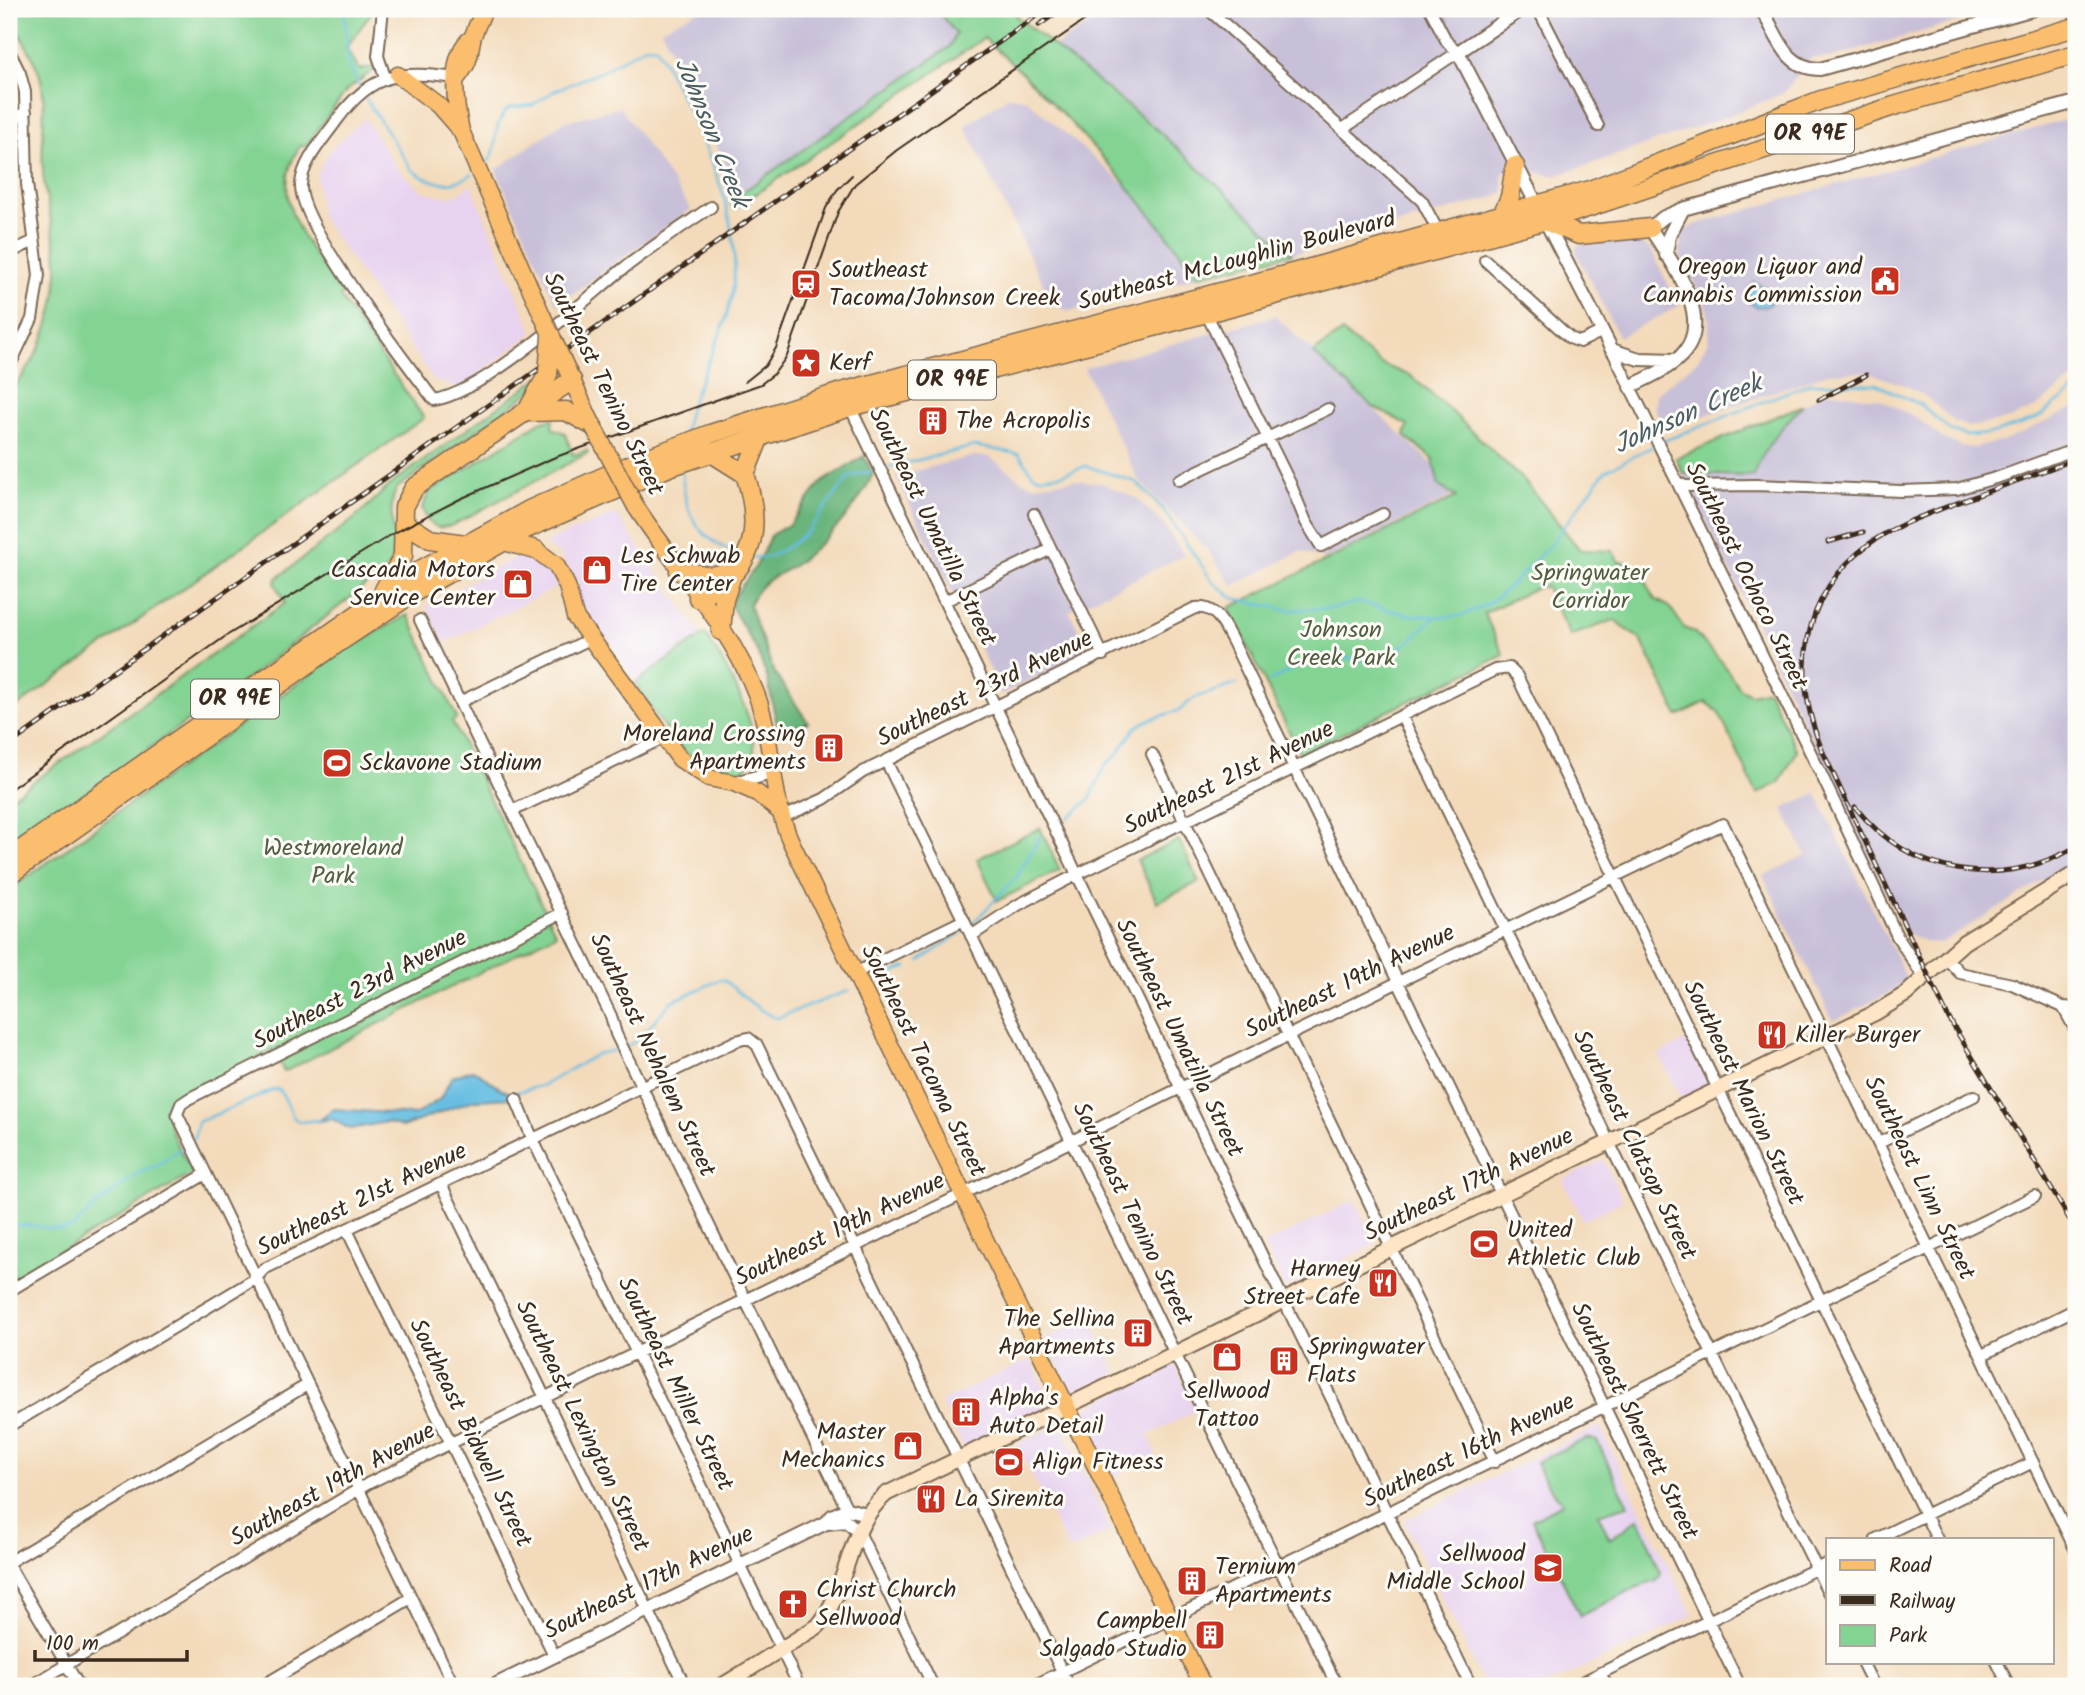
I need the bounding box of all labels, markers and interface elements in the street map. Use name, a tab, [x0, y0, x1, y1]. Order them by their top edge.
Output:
water label: Johnson Creek	[662, 52, 762, 218]
road number: OR 99E	[1766, 114, 1854, 154]
street label: Southeast McLoughlin Boulevard	[1074, 200, 1401, 322]
place label: Oregon Liquor and Cannabis Commission	[1642, 248, 1863, 315]
place label: Southeast Tacoma/Johnson Creek	[829, 251, 1061, 318]
public building icon: Oregon Liquor and Cannabis Commission	[1868, 264, 1902, 298]
street label: Southeast Tenino Street	[532, 265, 674, 503]
station icon: Southeast Tacoma/Johnson Creek	[789, 267, 823, 301]
place label: Kerf	[829, 344, 874, 383]
place icon: Kerf	[789, 346, 823, 380]
road number: OR 99E	[908, 360, 996, 400]
water label: Johnson Creek	[1607, 362, 1772, 466]
street label: Southeast Umatilla Street	[857, 401, 1007, 654]
place label: The Acropolis	[956, 402, 1090, 441]
building icon: The Acropolis	[916, 404, 950, 438]
street label: Southeast Ochoco Street	[1674, 455, 1819, 697]
place label: Les Schwab Tire Center	[620, 537, 740, 604]
place label: Cascadia Motors Service Center	[331, 551, 497, 618]
shop icon: Les Schwab Tire Center	[580, 553, 614, 587]
park label: Springwater Corridor	[1531, 554, 1651, 621]
shop icon: Cascadia Motors Service Center	[501, 567, 535, 601]
park label: Johnson Creek Park	[1287, 611, 1396, 678]
street label: Southeast 23rd Avenue	[870, 620, 1100, 758]
road number: OR 99E	[191, 680, 279, 719]
street label: Southeast 21st Avenue	[1117, 710, 1341, 846]
place label: Moreland Crossing Apartments	[622, 715, 806, 782]
building icon: Moreland Crossing Apartments	[812, 731, 846, 765]
place label: Sckavone Stadium	[360, 744, 542, 783]
sports icon: Sckavone Stadium	[320, 746, 354, 780]
park label: Westmoreland Park	[263, 829, 404, 896]
street label: Southeast Umatilla Street	[1104, 912, 1254, 1165]
street label: Southeast 19th Avenue	[1238, 914, 1462, 1050]
street label: Southeast 23rd Avenue	[246, 919, 474, 1061]
street label: Southeast Nehalem Street	[578, 926, 726, 1184]
street label: Southeast Tacoma Street	[850, 938, 997, 1185]
street label: Southeast Marion Street	[1671, 974, 1815, 1213]
place label: Killer Burger	[1795, 1016, 1922, 1055]
restaurant icon: Killer Burger	[1755, 1018, 1789, 1052]
street label: Southeast Clatsop Street	[1561, 1023, 1707, 1268]
street label: Southeast Linn Street	[1853, 1069, 1986, 1288]
street label: Southeast Tenino Street	[1061, 1095, 1203, 1333]
street label: Southeast 17th Avenue	[1357, 1117, 1581, 1253]
street label: Southeast 21st Avenue	[250, 1132, 474, 1268]
street label: Southeast 19th Avenue	[728, 1162, 952, 1298]
place label: United Athletic Club	[1507, 1211, 1641, 1278]
sports icon: United Athletic Club	[1467, 1227, 1501, 1261]
place label: Harney Street Cafe	[1244, 1250, 1361, 1317]
restaurant icon: Harney Street Cafe	[1366, 1266, 1400, 1300]
street label: Southeast Miller Street	[606, 1270, 744, 1498]
street label: Southeast Lexington Street	[504, 1293, 660, 1559]
street label: Southeast Sherrett Street	[1559, 1295, 1709, 1547]
place label: The Sellina Apartments	[998, 1300, 1115, 1367]
street label: Southeast Bidwell Street	[398, 1312, 543, 1555]
building icon: The Sellina Apartments	[1121, 1316, 1155, 1350]
place label: Springwater Flats	[1307, 1328, 1427, 1395]
shop icon: Sellwood Tattoo	[1210, 1340, 1244, 1374]
building icon: Springwater Flats	[1267, 1344, 1301, 1378]
place label: Sellwood Tattoo	[1184, 1372, 1271, 1439]
place label: Alpha's Auto Detail	[989, 1379, 1103, 1446]
street label: Southeast 16th Avenue	[1356, 1383, 1582, 1519]
building icon: Alpha's Auto Detail	[949, 1395, 983, 1429]
street label: Southeast 19th Avenue	[223, 1412, 443, 1558]
place label: Master Mechanics	[781, 1413, 887, 1480]
shop icon: Master Mechanics	[891, 1429, 925, 1463]
place label: Align Fitness	[1032, 1443, 1164, 1482]
sports icon: Align Fitness	[992, 1445, 1026, 1479]
place label: La Sirenita	[954, 1480, 1064, 1519]
restaurant icon: La Sirenita	[914, 1482, 948, 1516]
street label: Southeast 17th Avenue	[537, 1515, 761, 1651]
place label: Sellwood Middle School	[1386, 1535, 1526, 1602]
legend	[1826, 1538, 2054, 1664]
place label: Ternium Apartments	[1215, 1548, 1332, 1615]
text: Road	[1889, 1550, 1932, 1583]
school or university icon: Sellwood Middle School	[1531, 1551, 1565, 1585]
building icon: Ternium Apartments	[1175, 1564, 1209, 1598]
place label: Christ Church Sellwood	[816, 1571, 956, 1638]
text: Railway	[1889, 1586, 1955, 1619]
church icon: Christ Church Sellwood	[776, 1587, 810, 1621]
place label: Campbell Salgado Studio	[1040, 1602, 1187, 1669]
scale bar	[35, 1618, 187, 1662]
building icon: Campbell Salgado Studio	[1193, 1618, 1227, 1652]
text: Park	[1889, 1620, 1927, 1653]
text: 100 m	[46, 1628, 99, 1661]

